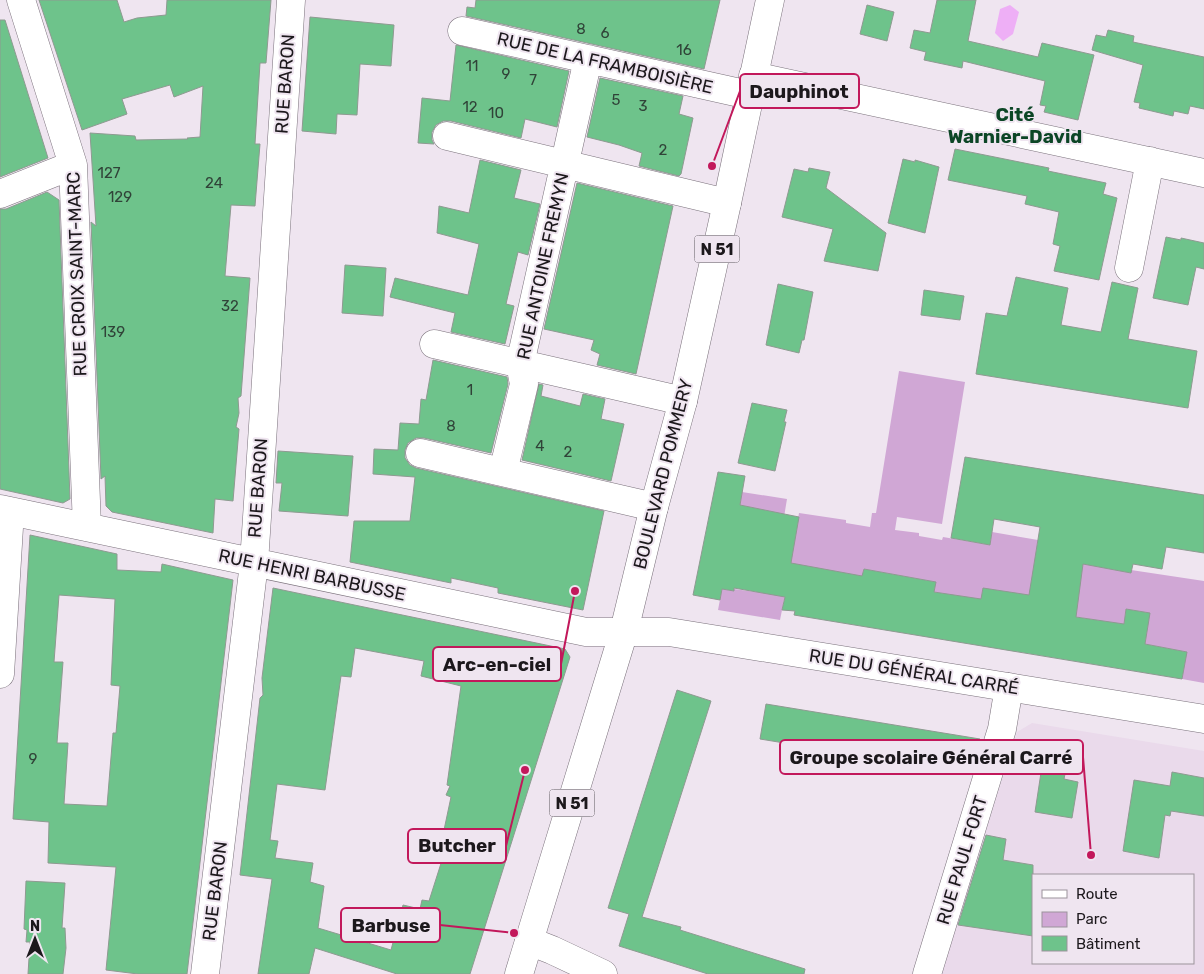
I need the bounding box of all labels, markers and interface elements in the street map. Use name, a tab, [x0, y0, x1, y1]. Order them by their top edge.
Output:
house number: 8	[576, 20, 586, 38]
house number: 6	[600, 24, 610, 42]
street label: RUE DE LA FRAMBOISIÈRE	[495, 27, 715, 99]
street label: RUE BARON	[271, 33, 299, 135]
house number: 16	[676, 41, 692, 59]
house number: 11	[466, 57, 478, 75]
house number: 9	[502, 65, 511, 83]
house number: 7	[529, 71, 537, 89]
callout: Dauphinot	[740, 74, 859, 108]
text: Dauphinot	[749, 80, 849, 103]
house number: 5	[612, 91, 621, 109]
house number: 3	[638, 97, 648, 115]
house number: 12	[462, 98, 478, 116]
district label: Cité Warnier-David	[948, 103, 1082, 148]
house number: 10	[488, 104, 504, 122]
house number: 2	[659, 141, 668, 159]
house number: 127	[98, 164, 121, 182]
street label: RUE CROIX SAINT-MARC	[62, 171, 92, 377]
street label: RUE ANTOINE FREMYN	[512, 171, 574, 361]
house number: 24	[205, 174, 223, 192]
house number: 129	[108, 188, 132, 206]
road number: N 51	[694, 235, 740, 262]
house number: 32	[221, 297, 239, 315]
house number: 139	[101, 323, 125, 341]
street label: BOULEVARD POMMERY	[629, 376, 697, 572]
house number: 1	[467, 381, 473, 399]
house number: 8	[446, 417, 456, 435]
street label: RUE BARON	[244, 437, 272, 539]
house number: 4	[535, 437, 545, 455]
house number: 2	[564, 443, 573, 461]
street label: RUE HENRI BARBUSSE	[216, 544, 408, 606]
street label: RUE DU GÉNÉRAL CARRÉ	[808, 645, 1020, 699]
callout: Arc-en-ciel	[433, 647, 561, 681]
text: Arc-en-ciel	[443, 653, 551, 676]
callout: Groupe scolaire Général Carré	[780, 740, 1083, 774]
text: Groupe scolaire Général Carré	[789, 746, 1073, 769]
house number: 9	[29, 750, 38, 768]
road number: N 51	[550, 790, 594, 816]
street label: RUE PAUL FORT	[932, 793, 992, 927]
callout: Butcher	[408, 829, 506, 863]
text: Butcher	[418, 834, 496, 857]
street label: RUE BARON	[198, 840, 232, 942]
legend	[1032, 874, 1194, 964]
text: Route	[1076, 885, 1118, 903]
callout: Barbuse	[341, 908, 440, 942]
text: Parc	[1076, 910, 1108, 928]
north arrow	[10, 914, 60, 964]
text: Barbuse	[351, 914, 431, 937]
text: N	[30, 918, 40, 935]
text: Bâtiment	[1076, 935, 1140, 953]

